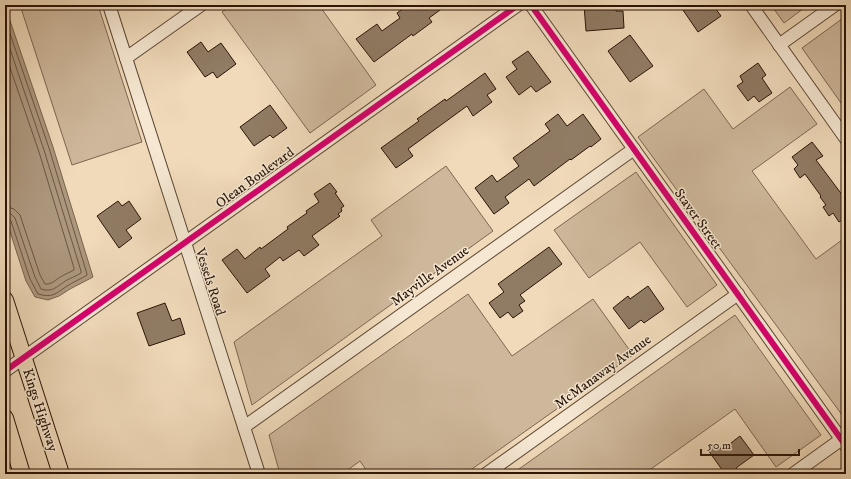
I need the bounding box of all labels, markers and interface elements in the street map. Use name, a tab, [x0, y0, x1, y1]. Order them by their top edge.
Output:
street label: Olean Boulevard	[212, 143, 298, 213]
street label: Staver Street	[670, 185, 726, 253]
street label: Mayville Avenue	[387, 241, 473, 311]
street label: Vessels Road	[190, 245, 229, 318]
street label: McManaway Avenue	[551, 331, 655, 413]
street label: Kings Highway	[18, 366, 62, 454]
scale bar	[701, 431, 799, 457]
text: 50 m	[707, 438, 731, 453]

